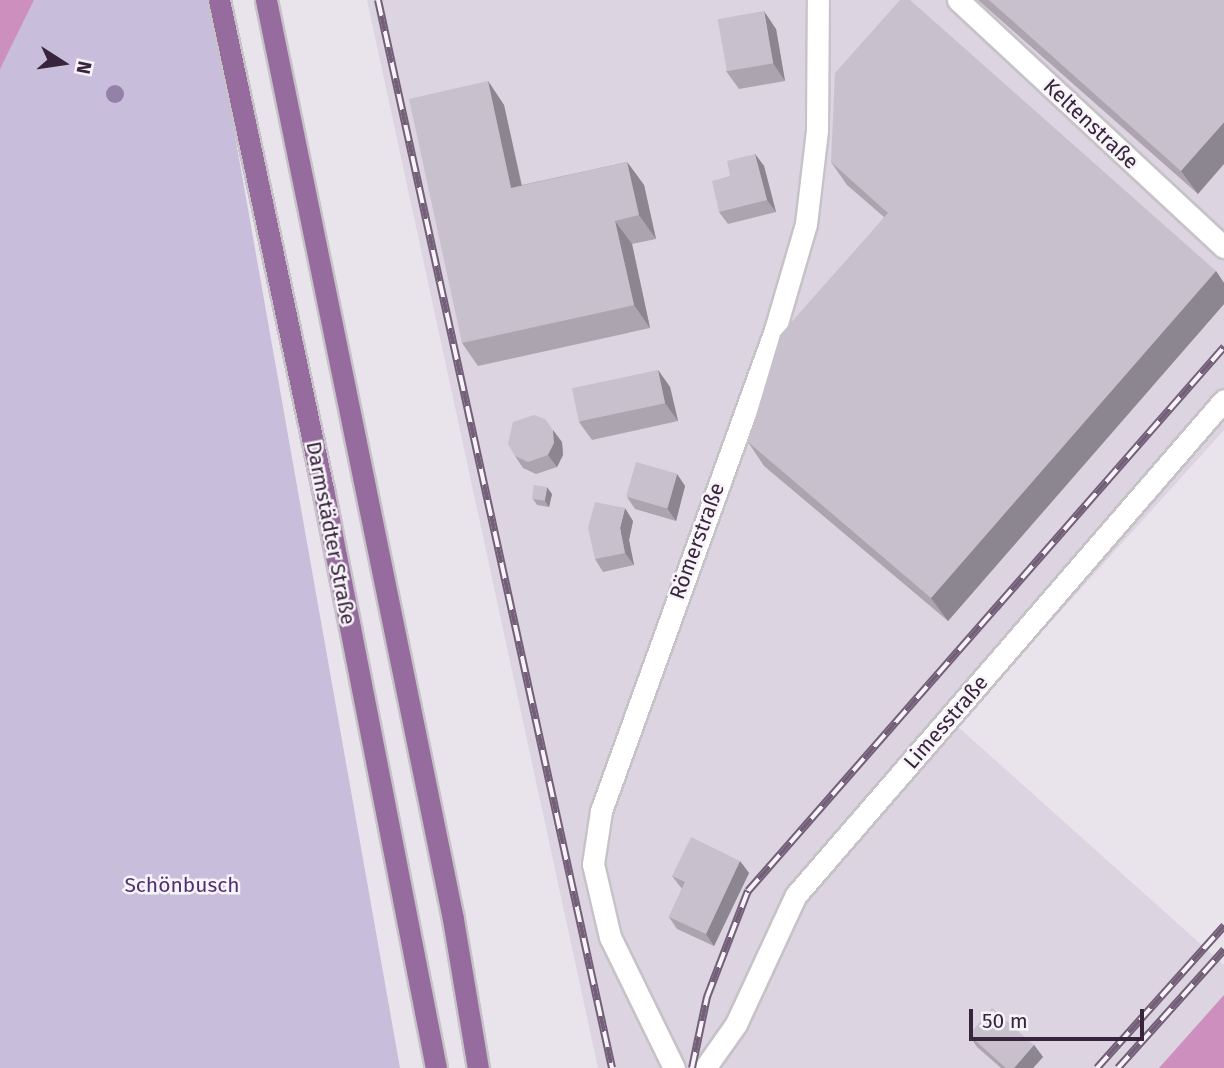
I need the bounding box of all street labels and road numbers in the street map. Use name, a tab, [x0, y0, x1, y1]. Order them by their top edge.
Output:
street label: Keltenstraße	[1038, 74, 1144, 174]
street label: Darmstädter Straße	[301, 439, 361, 627]
street label: Römerstraße	[664, 479, 730, 603]
street label: Limesstraße	[899, 670, 993, 774]

